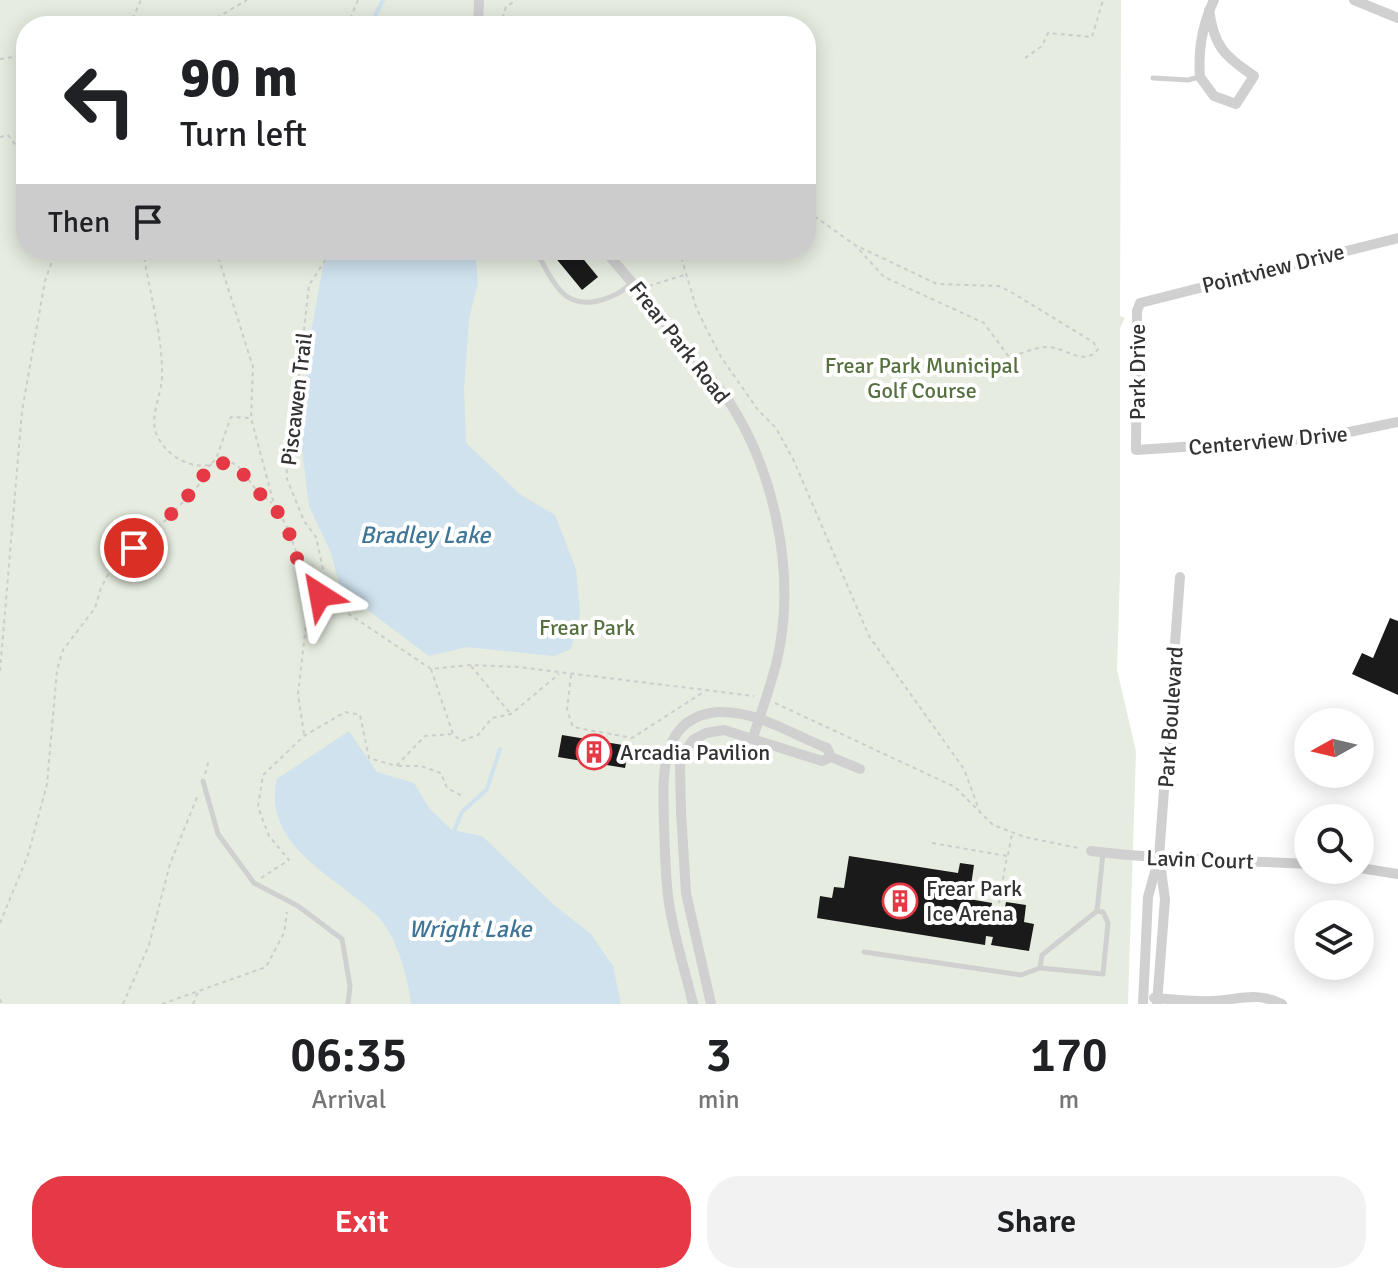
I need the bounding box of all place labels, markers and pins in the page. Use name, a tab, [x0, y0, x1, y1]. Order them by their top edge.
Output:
pin	[100, 514, 168, 582]
building icon: Arcadia Pavilion	[575, 733, 613, 771]
place label: Arcadia Pavilion	[620, 739, 770, 766]
place label: Frear Park Ice Arena	[926, 875, 1022, 927]
building icon: Frear Park Ice Arena	[881, 882, 919, 920]

